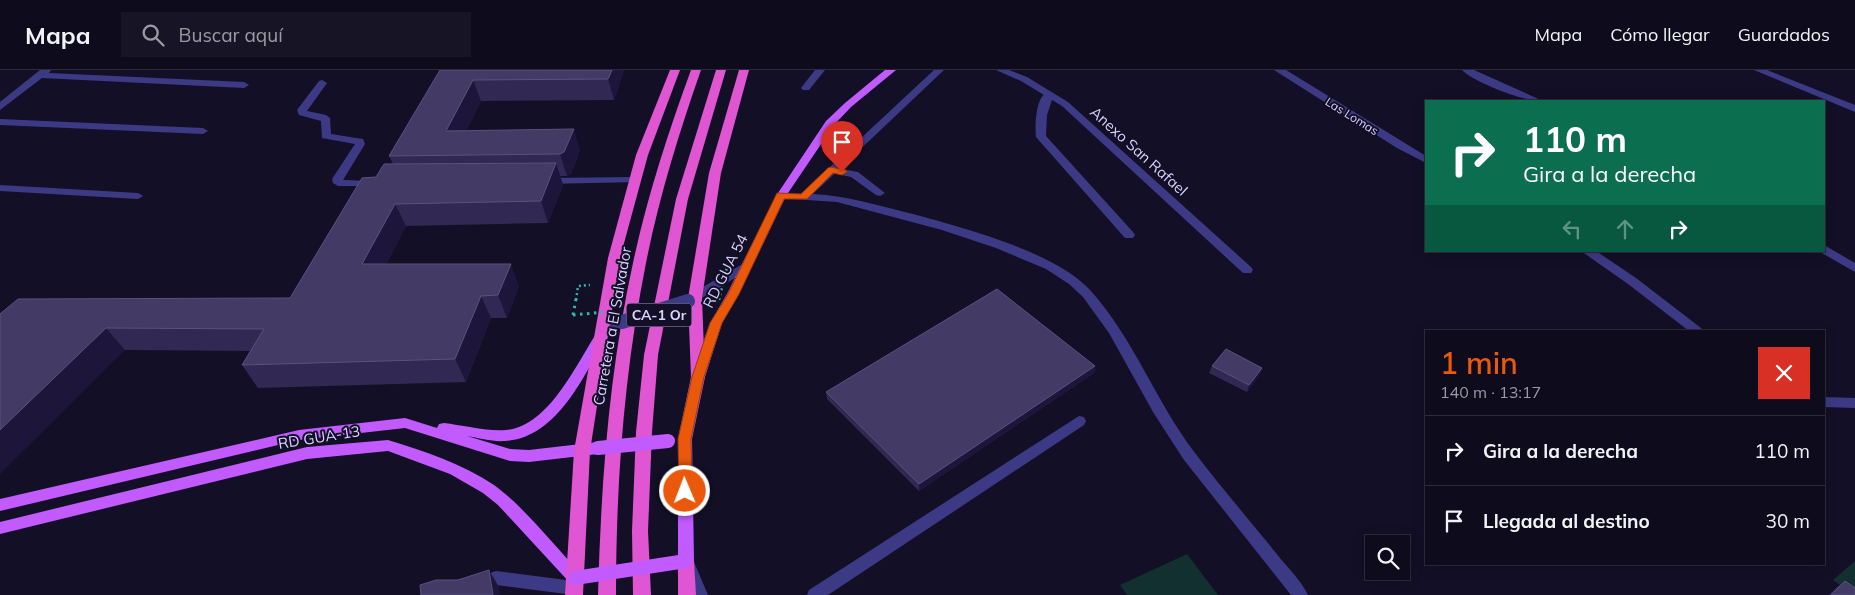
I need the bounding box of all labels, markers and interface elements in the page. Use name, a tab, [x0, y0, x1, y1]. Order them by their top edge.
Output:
search box	[121, 12, 471, 57]
text: Mapa	[25, 20, 91, 50]
icon: search	[139, 21, 167, 49]
text: Buscar aquí	[179, 23, 283, 47]
text: Mapa	[1534, 23, 1582, 46]
text: Cómo llegar	[1610, 23, 1710, 46]
text: Guardados	[1738, 23, 1830, 46]
street label: Las Lomas	[1323, 94, 1381, 138]
street label: Anexo San Rafael	[1086, 102, 1192, 200]
text: 110 m	[1523, 117, 1627, 161]
icon: right	[1440, 120, 1505, 185]
pin	[821, 121, 863, 172]
icon: arrive	[828, 128, 856, 156]
text: Gira a la derecha	[1523, 160, 1696, 188]
icon: left	[1558, 215, 1586, 243]
icon: ahead	[1611, 215, 1639, 243]
icon: right	[1664, 215, 1692, 243]
street label: RD GUA 54	[698, 231, 752, 311]
street label: Carretera a El Salvador	[589, 245, 635, 407]
road number: CA-1 Or	[626, 304, 692, 326]
text: 1 min	[1440, 344, 1518, 382]
button: close	[1758, 347, 1810, 399]
text: 140 m · 13:17	[1440, 382, 1541, 402]
street label: RD GUA-13	[277, 421, 361, 453]
icon: right	[1440, 437, 1468, 465]
text: Gira a la derecha	[1483, 439, 1638, 463]
text: 110 m	[1754, 439, 1810, 463]
position arrow	[658, 464, 710, 516]
icon: arrive	[1440, 507, 1468, 535]
text: Llegada al destino	[1483, 509, 1650, 533]
text: 30 m	[1766, 509, 1810, 533]
map controls	[1365, 535, 1410, 580]
button: search	[1365, 535, 1410, 580]

